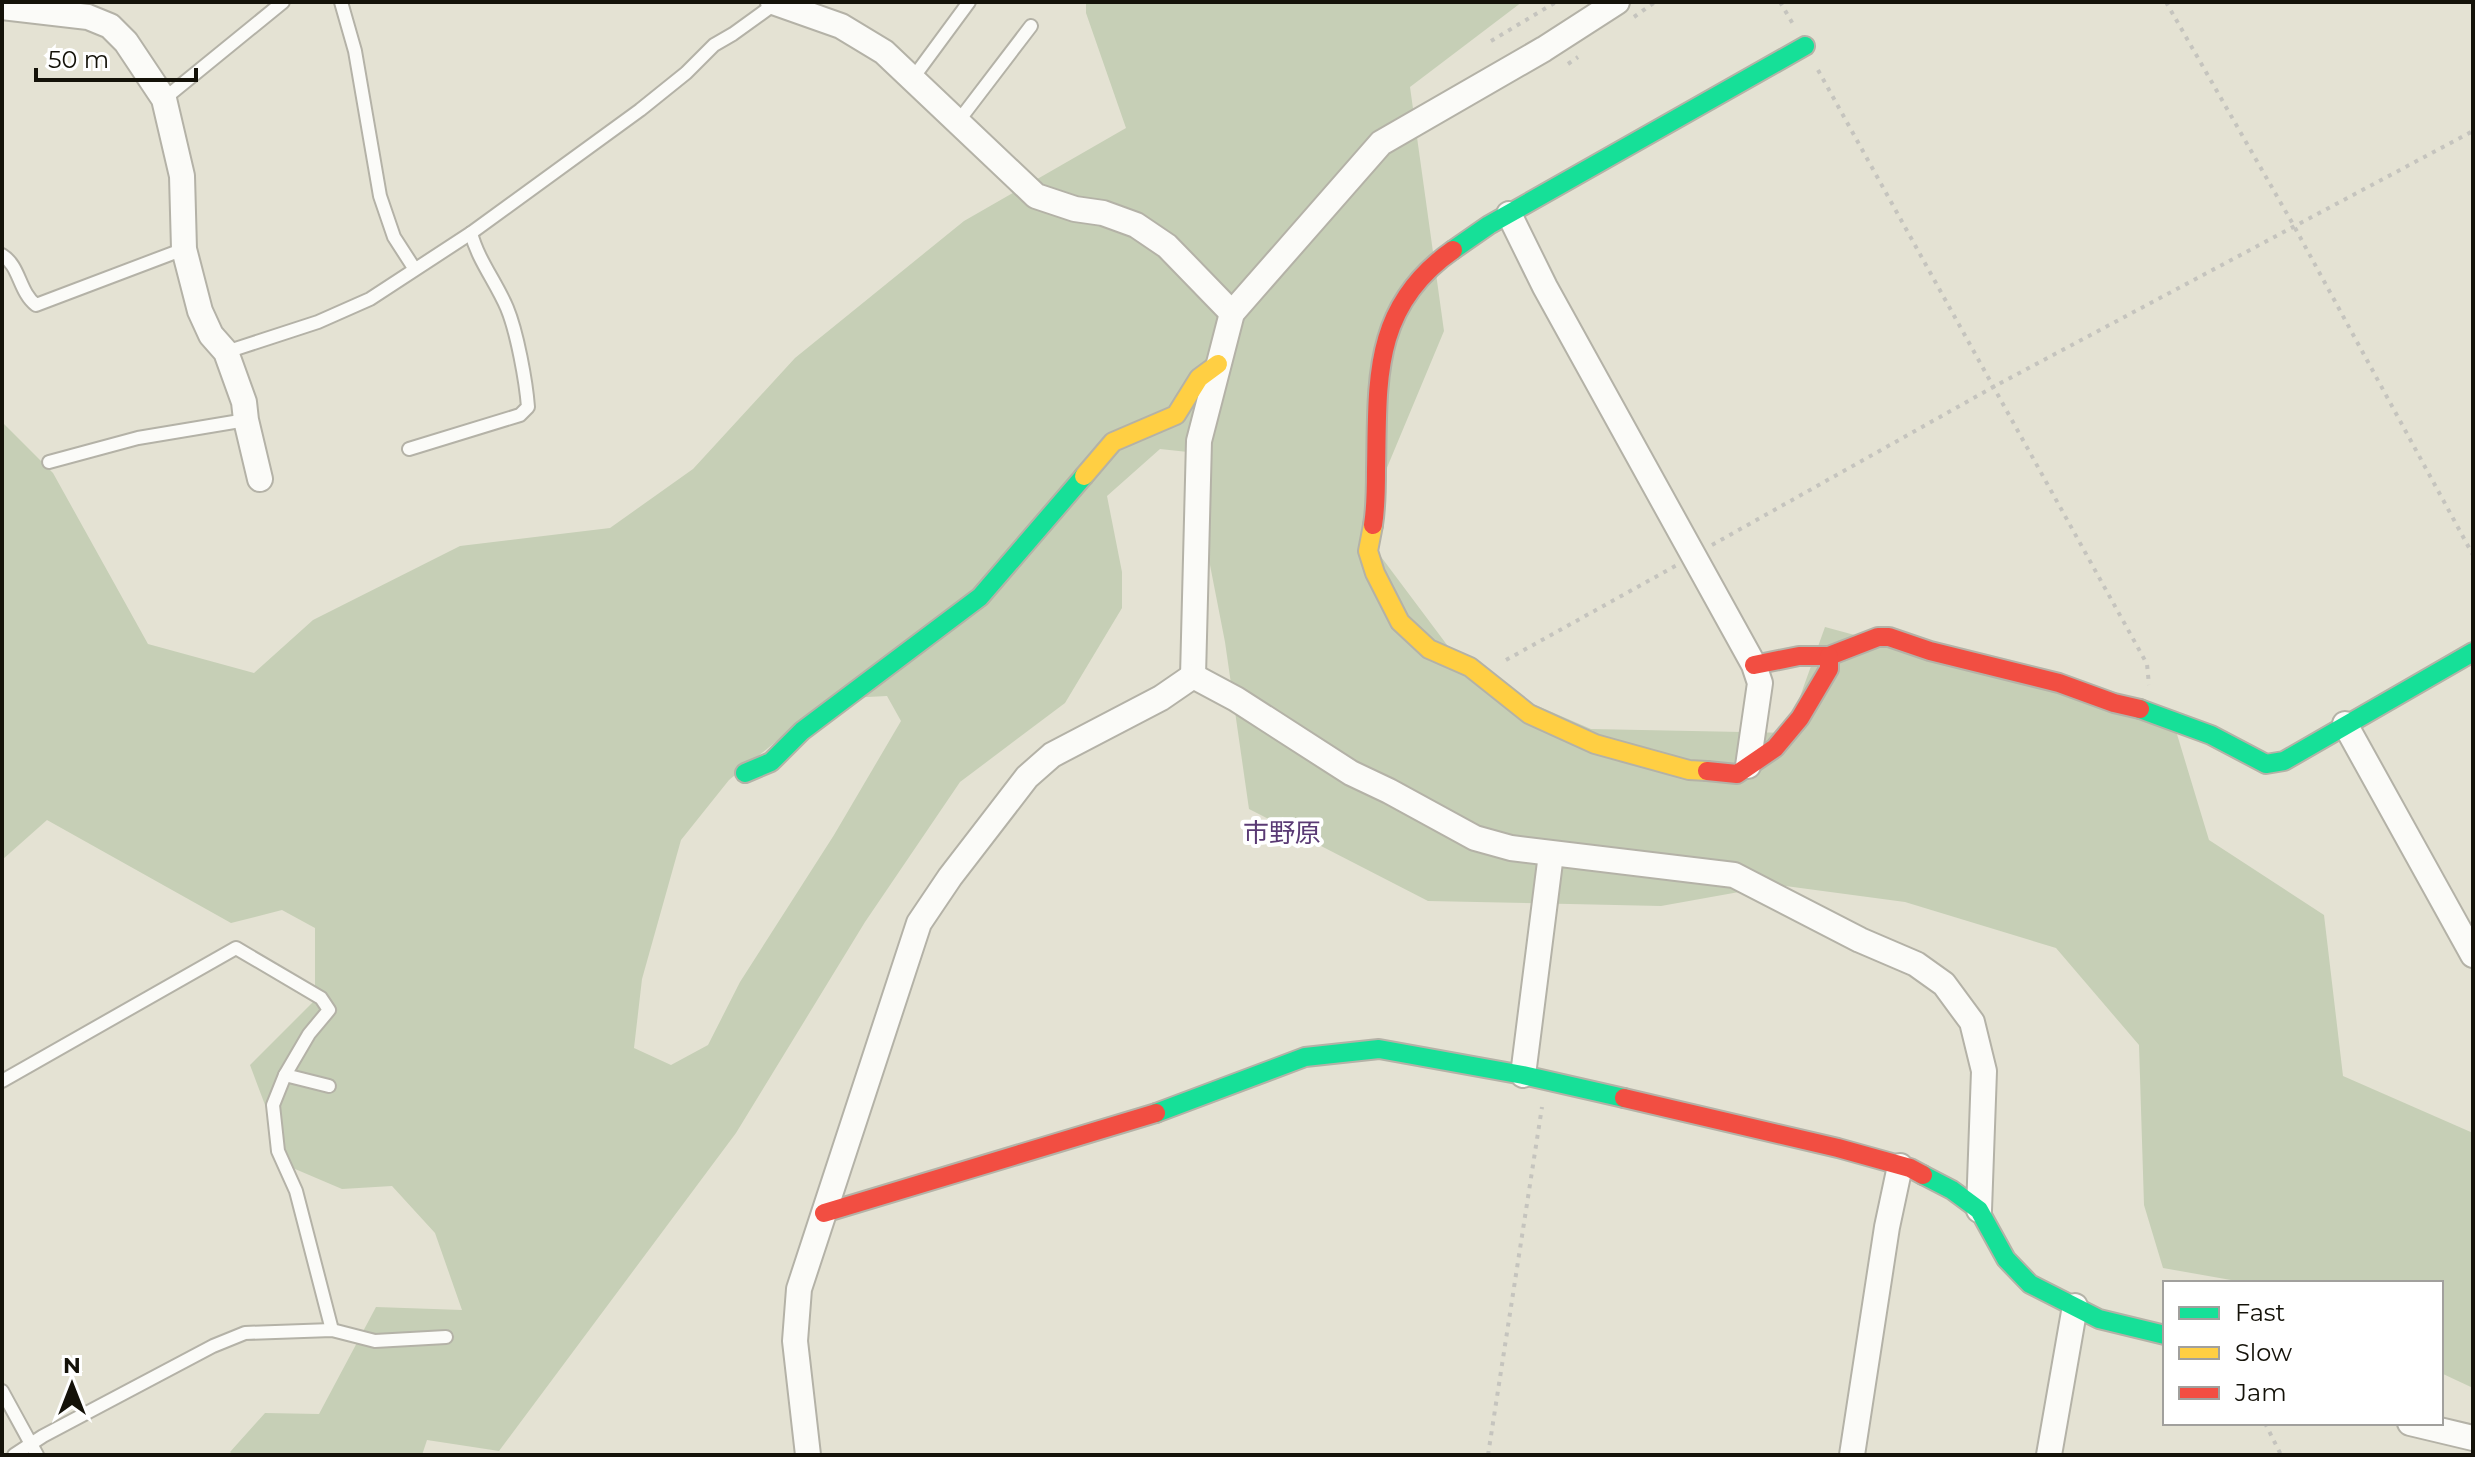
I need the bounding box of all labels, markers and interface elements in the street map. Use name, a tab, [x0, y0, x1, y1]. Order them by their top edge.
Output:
scale bar	[36, 32, 196, 82]
text: 50 m	[48, 45, 109, 74]
district label: 市野原	[1243, 817, 1321, 849]
legend	[2163, 1281, 2443, 1425]
text: Fast	[2235, 1298, 2286, 1327]
text: Slow	[2235, 1338, 2292, 1367]
north arrow	[32, 1345, 112, 1425]
text: N	[63, 1352, 81, 1379]
text: Jam	[2234, 1378, 2287, 1407]

